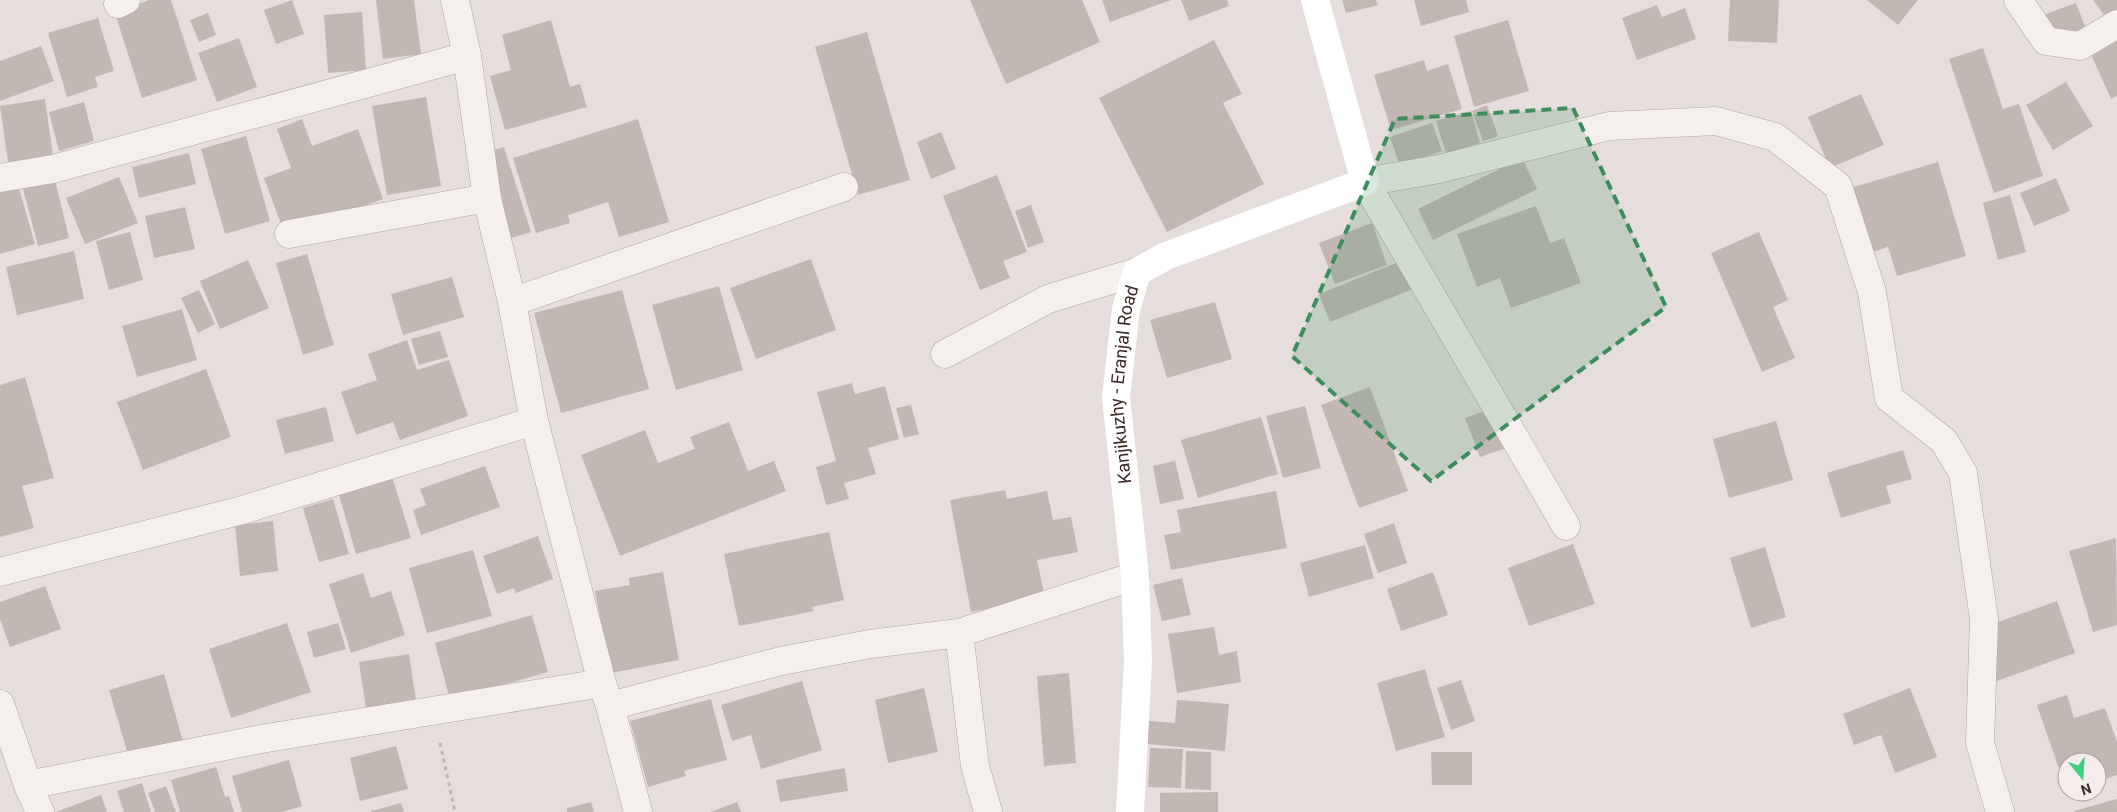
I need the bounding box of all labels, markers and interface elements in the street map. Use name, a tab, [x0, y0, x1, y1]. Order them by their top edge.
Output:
street label: Kanjikuzhy - Eranjal Road	[1105, 283, 1142, 485]
north arrow	[2057, 752, 2107, 802]
text: N	[2079, 780, 2093, 799]

